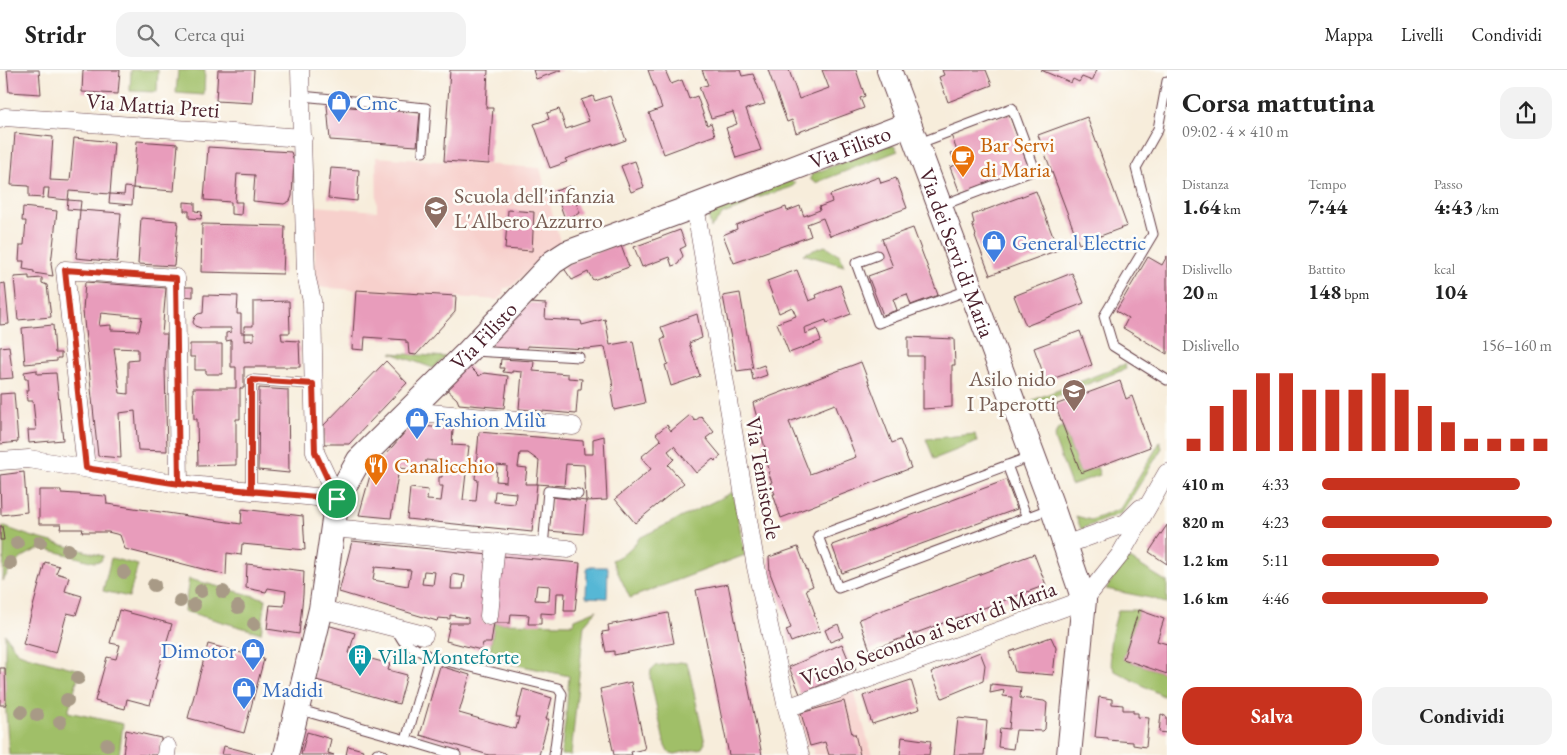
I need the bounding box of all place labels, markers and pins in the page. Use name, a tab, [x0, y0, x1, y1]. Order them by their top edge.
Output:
place label: Cmc	[356, 88, 398, 117]
shop icon: Cmc	[326, 89, 352, 123]
place label: Bar Servi di Maria	[980, 130, 1055, 184]
cafe icon: Bar Servi di Maria	[950, 144, 976, 178]
place label: Scuola dell'infanzia L'Albero Azzurro	[454, 181, 615, 235]
school or university icon: Scuola dell'infanzia L'Albero Azzurro	[423, 195, 449, 229]
place label: General Electric	[1012, 228, 1146, 257]
shop icon: General Electric	[981, 229, 1007, 263]
place label: Asilo nido I Paperotti	[967, 364, 1056, 418]
school or university icon: Asilo nido I Paperotti	[1061, 378, 1087, 412]
place label: Fashion Milù	[434, 405, 547, 434]
shop icon: Fashion Milù	[404, 406, 430, 440]
place label: Canalicchio	[394, 451, 495, 480]
restaurant icon: Canalicchio	[363, 452, 389, 486]
pin	[316, 478, 358, 520]
place label: Dimotor	[161, 636, 237, 665]
shop icon: Dimotor	[240, 637, 266, 671]
place label: Villa Monteforte	[378, 642, 519, 671]
building icon: Villa Monteforte	[347, 643, 373, 677]
place label: Madidi	[262, 675, 323, 704]
shop icon: Madidi	[231, 676, 257, 710]

